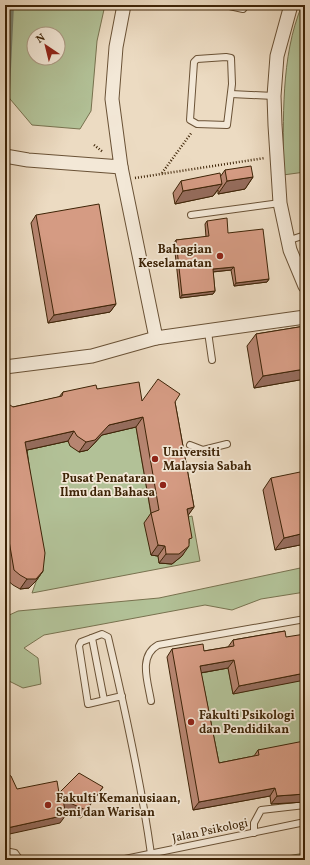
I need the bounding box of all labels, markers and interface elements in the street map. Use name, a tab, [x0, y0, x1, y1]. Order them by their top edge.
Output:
north arrow	[26, 26, 66, 66]
text: N	[34, 31, 49, 47]
place label: Bahagian Keselamatan	[138, 242, 212, 272]
marker: Bahagian Keselamatan	[215, 251, 225, 261]
place label: Universiti Malaysia Sabah	[163, 445, 252, 475]
marker: Universiti Malaysia Sabah	[150, 454, 160, 464]
place label: Pusat Penataran Ilmu dan Bahasa	[60, 471, 155, 501]
marker: Pusat Penataran Ilmu dan Bahasa	[158, 480, 168, 490]
place label: Fakulti Psikologi dan Pendidikan	[199, 708, 295, 738]
marker: Fakulti Psikologi dan Pendidikan	[186, 717, 196, 727]
place label: Fakulti Kemanusiaan, Seni dan Warisan	[56, 791, 181, 821]
marker: Fakulti Kemanusiaan, Seni dan Warisan	[43, 800, 53, 810]
street label: Jalan Psikologi	[171, 815, 250, 847]

